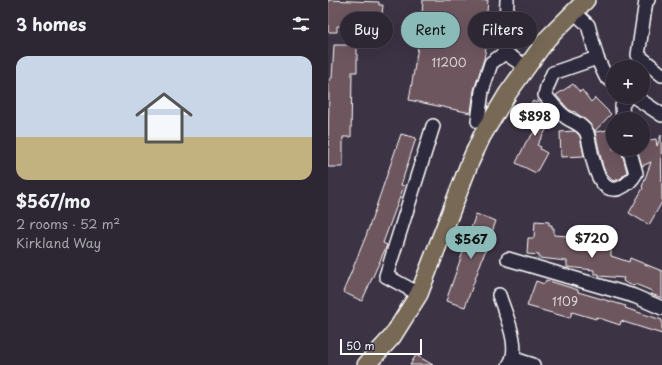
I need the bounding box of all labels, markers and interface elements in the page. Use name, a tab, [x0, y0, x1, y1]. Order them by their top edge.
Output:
text: 3 homes	[16, 11, 86, 37]
chip: Buy	[340, 12, 393, 48]
chip: Rent	[401, 12, 460, 48]
chip: Filters	[468, 12, 537, 48]
icon: filters	[290, 13, 312, 35]
house number: 11200	[431, 53, 467, 71]
map controls	[606, 60, 650, 156]
button: +	[606, 60, 650, 104]
icon: home	[128, 82, 200, 154]
pin: $898	[511, 103, 559, 137]
text: $898	[519, 106, 551, 125]
button: −	[606, 112, 650, 156]
text: $567/mo	[16, 188, 90, 214]
text: 2 rooms · 52 m²	[16, 214, 120, 233]
pin: $720	[568, 225, 616, 259]
pin: $567	[447, 226, 495, 260]
text: $720	[575, 228, 609, 247]
text: $567	[455, 229, 487, 248]
text: Kirkland Way	[16, 233, 101, 252]
house number: 1109	[552, 292, 578, 310]
scale bar	[340, 337, 422, 356]
text: 50 m	[346, 337, 375, 354]

